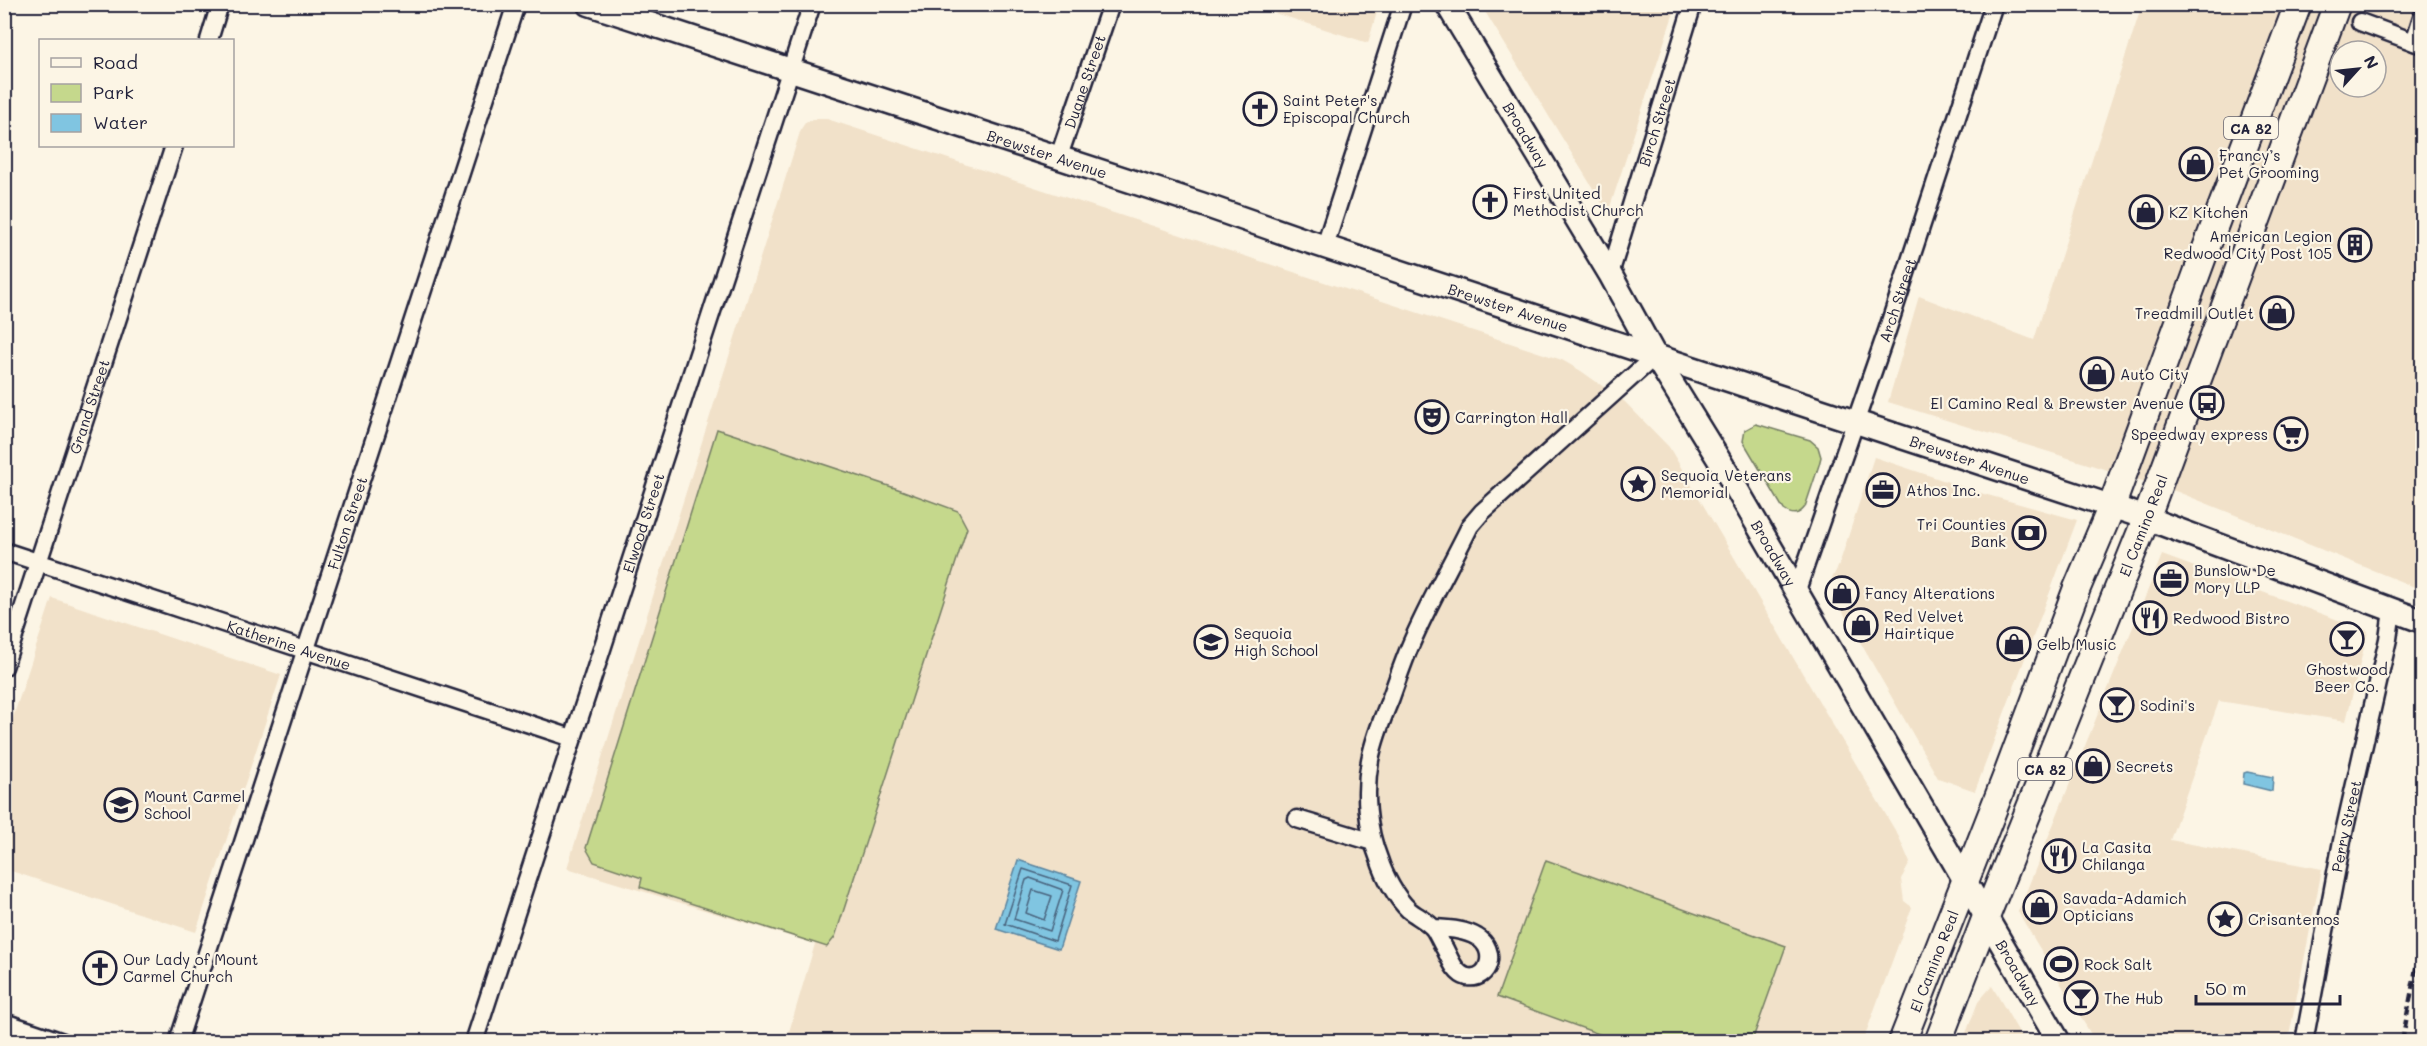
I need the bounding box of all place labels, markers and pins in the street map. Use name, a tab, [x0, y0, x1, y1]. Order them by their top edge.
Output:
place label: Saint Peter's Episcopal Church	[1283, 90, 1410, 127]
church icon: Saint Peter's Episcopal Church	[1242, 91, 1278, 127]
place label: Francy’s Pet Grooming	[2219, 145, 2319, 182]
shop icon: Francy’s Pet Grooming	[2178, 146, 2214, 182]
place label: First United Methodist Church	[1513, 183, 1643, 220]
church icon: First United Methodist Church	[1472, 184, 1508, 220]
shop icon: KZ Kitchen	[2128, 194, 2164, 230]
place label: KZ Kitchen	[2169, 202, 2248, 222]
place label: American Legion Redwood City Post 105	[2164, 226, 2332, 263]
building icon: American Legion Redwood City Post 105	[2337, 227, 2373, 263]
shop icon: Treadmill Outlet	[2259, 295, 2295, 331]
place label: Treadmill Outlet	[2135, 303, 2254, 323]
shop icon: Auto City	[2079, 356, 2115, 392]
place label: Auto City	[2120, 364, 2189, 384]
bus stop icon: El Camino Real & Brewster Avenue	[2189, 385, 2225, 421]
place label: El Camino Real & Brewster Avenue	[1931, 393, 2184, 413]
theatre icon: Carrington Hall	[1414, 399, 1450, 435]
place label: Carrington Hall	[1455, 407, 1568, 427]
supermarket icon: Speedway express	[2273, 416, 2309, 452]
place label: Speedway express	[2131, 424, 2268, 444]
place label: Sequoia Veterans Memorial	[1661, 465, 1791, 502]
place icon: Sequoia Veterans Memorial	[1620, 466, 1656, 502]
office icon: Athos Inc.	[1865, 472, 1901, 508]
place label: Athos Inc.	[1906, 480, 1981, 500]
place label: Tri Counties Bank	[1917, 514, 2006, 551]
bank icon: Tri Counties Bank	[2011, 515, 2047, 551]
place label: Bunslow De Mory LLP	[2194, 560, 2276, 597]
office icon: Bunslow De Mory LLP	[2153, 561, 2189, 597]
shop icon: Fancy Alterations	[1824, 575, 1860, 611]
place label: Fancy Alterations	[1865, 583, 1995, 603]
restaurant icon: Redwood Bistro	[2132, 600, 2168, 636]
place label: Red Velvet Hairtique	[1884, 606, 1964, 643]
shop icon: Red Velvet Hairtique	[1843, 607, 1879, 643]
place label: Redwood Bistro	[2173, 608, 2289, 628]
bar icon: Ghostwood Beer Co.	[2329, 621, 2365, 657]
place label: Sequoia High School	[1234, 623, 1319, 660]
school or university icon: Sequoia High School	[1193, 624, 1229, 660]
shop icon: Gelb Music	[1996, 626, 2032, 662]
place label: Gelb Music	[2037, 634, 2117, 654]
place label: Ghostwood Beer Co.	[2306, 659, 2388, 696]
bar icon: Sodini's	[2099, 687, 2135, 723]
place label: Sodini's	[2140, 695, 2195, 715]
shop icon: Secrets	[2075, 748, 2111, 784]
place label: Secrets	[2116, 756, 2173, 776]
place label: Mount Carmel School	[144, 786, 245, 823]
school or university icon: Mount Carmel School	[103, 787, 139, 823]
place label: La Casita Chilanga	[2082, 837, 2152, 874]
restaurant icon: La Casita Chilanga	[2041, 838, 2077, 874]
place label: Savada-Adamich Opticians	[2063, 888, 2186, 925]
shop icon: Savada-Adamich Opticians	[2022, 889, 2058, 925]
place icon: Crisantemos	[2207, 901, 2243, 937]
place label: Crisantemos	[2248, 909, 2340, 929]
sports icon: Rock Salt	[2043, 946, 2079, 982]
place label: Our Lady of Mount Carmel Church	[123, 949, 258, 986]
church icon: Our Lady of Mount Carmel Church	[82, 950, 118, 986]
place label: Rock Salt	[2084, 954, 2152, 974]
bar icon: The Hub	[2063, 980, 2099, 1016]
place label: The Hub	[2104, 988, 2163, 1008]

